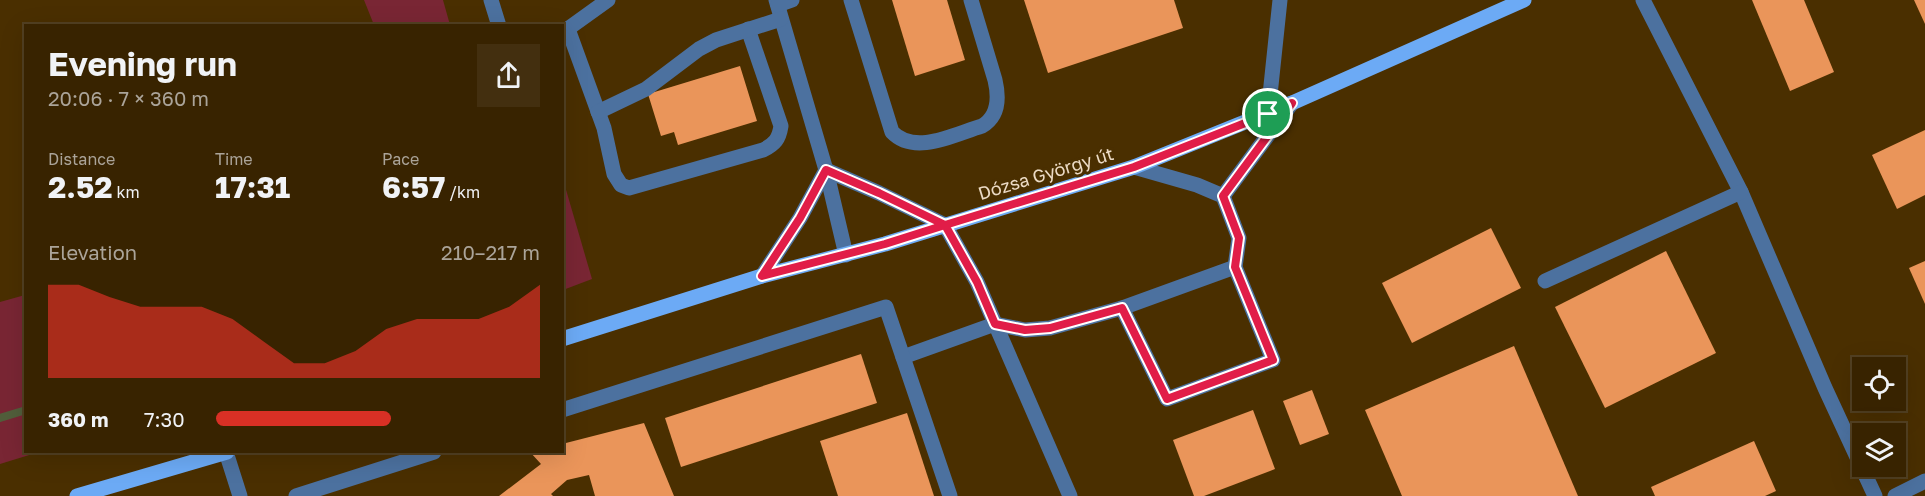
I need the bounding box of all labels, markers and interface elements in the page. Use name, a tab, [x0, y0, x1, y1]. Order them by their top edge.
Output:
text: Evening run	[48, 44, 237, 83]
button: share	[477, 44, 540, 107]
text: 20:06 · 7 × 360 m	[48, 86, 209, 110]
pin	[1242, 88, 1293, 139]
icon: arrive	[1251, 97, 1284, 130]
street label: Dózsa György út	[975, 142, 1116, 204]
text: Distance	[48, 149, 115, 169]
text: Time	[215, 149, 253, 169]
text: Pace	[382, 149, 419, 169]
text: 2.52	[48, 169, 113, 205]
text: 17:31	[215, 169, 290, 205]
text: 6:57	[382, 169, 445, 205]
text: km	[113, 182, 140, 202]
text: /km	[445, 182, 480, 202]
text: Elevation	[48, 240, 137, 264]
text: 210–217 m	[441, 240, 540, 264]
map controls	[1852, 357, 1906, 477]
button: locate	[1852, 357, 1906, 411]
text: 360 m	[48, 407, 108, 431]
text: 7:30	[144, 407, 185, 431]
button: layers	[1852, 423, 1906, 477]

